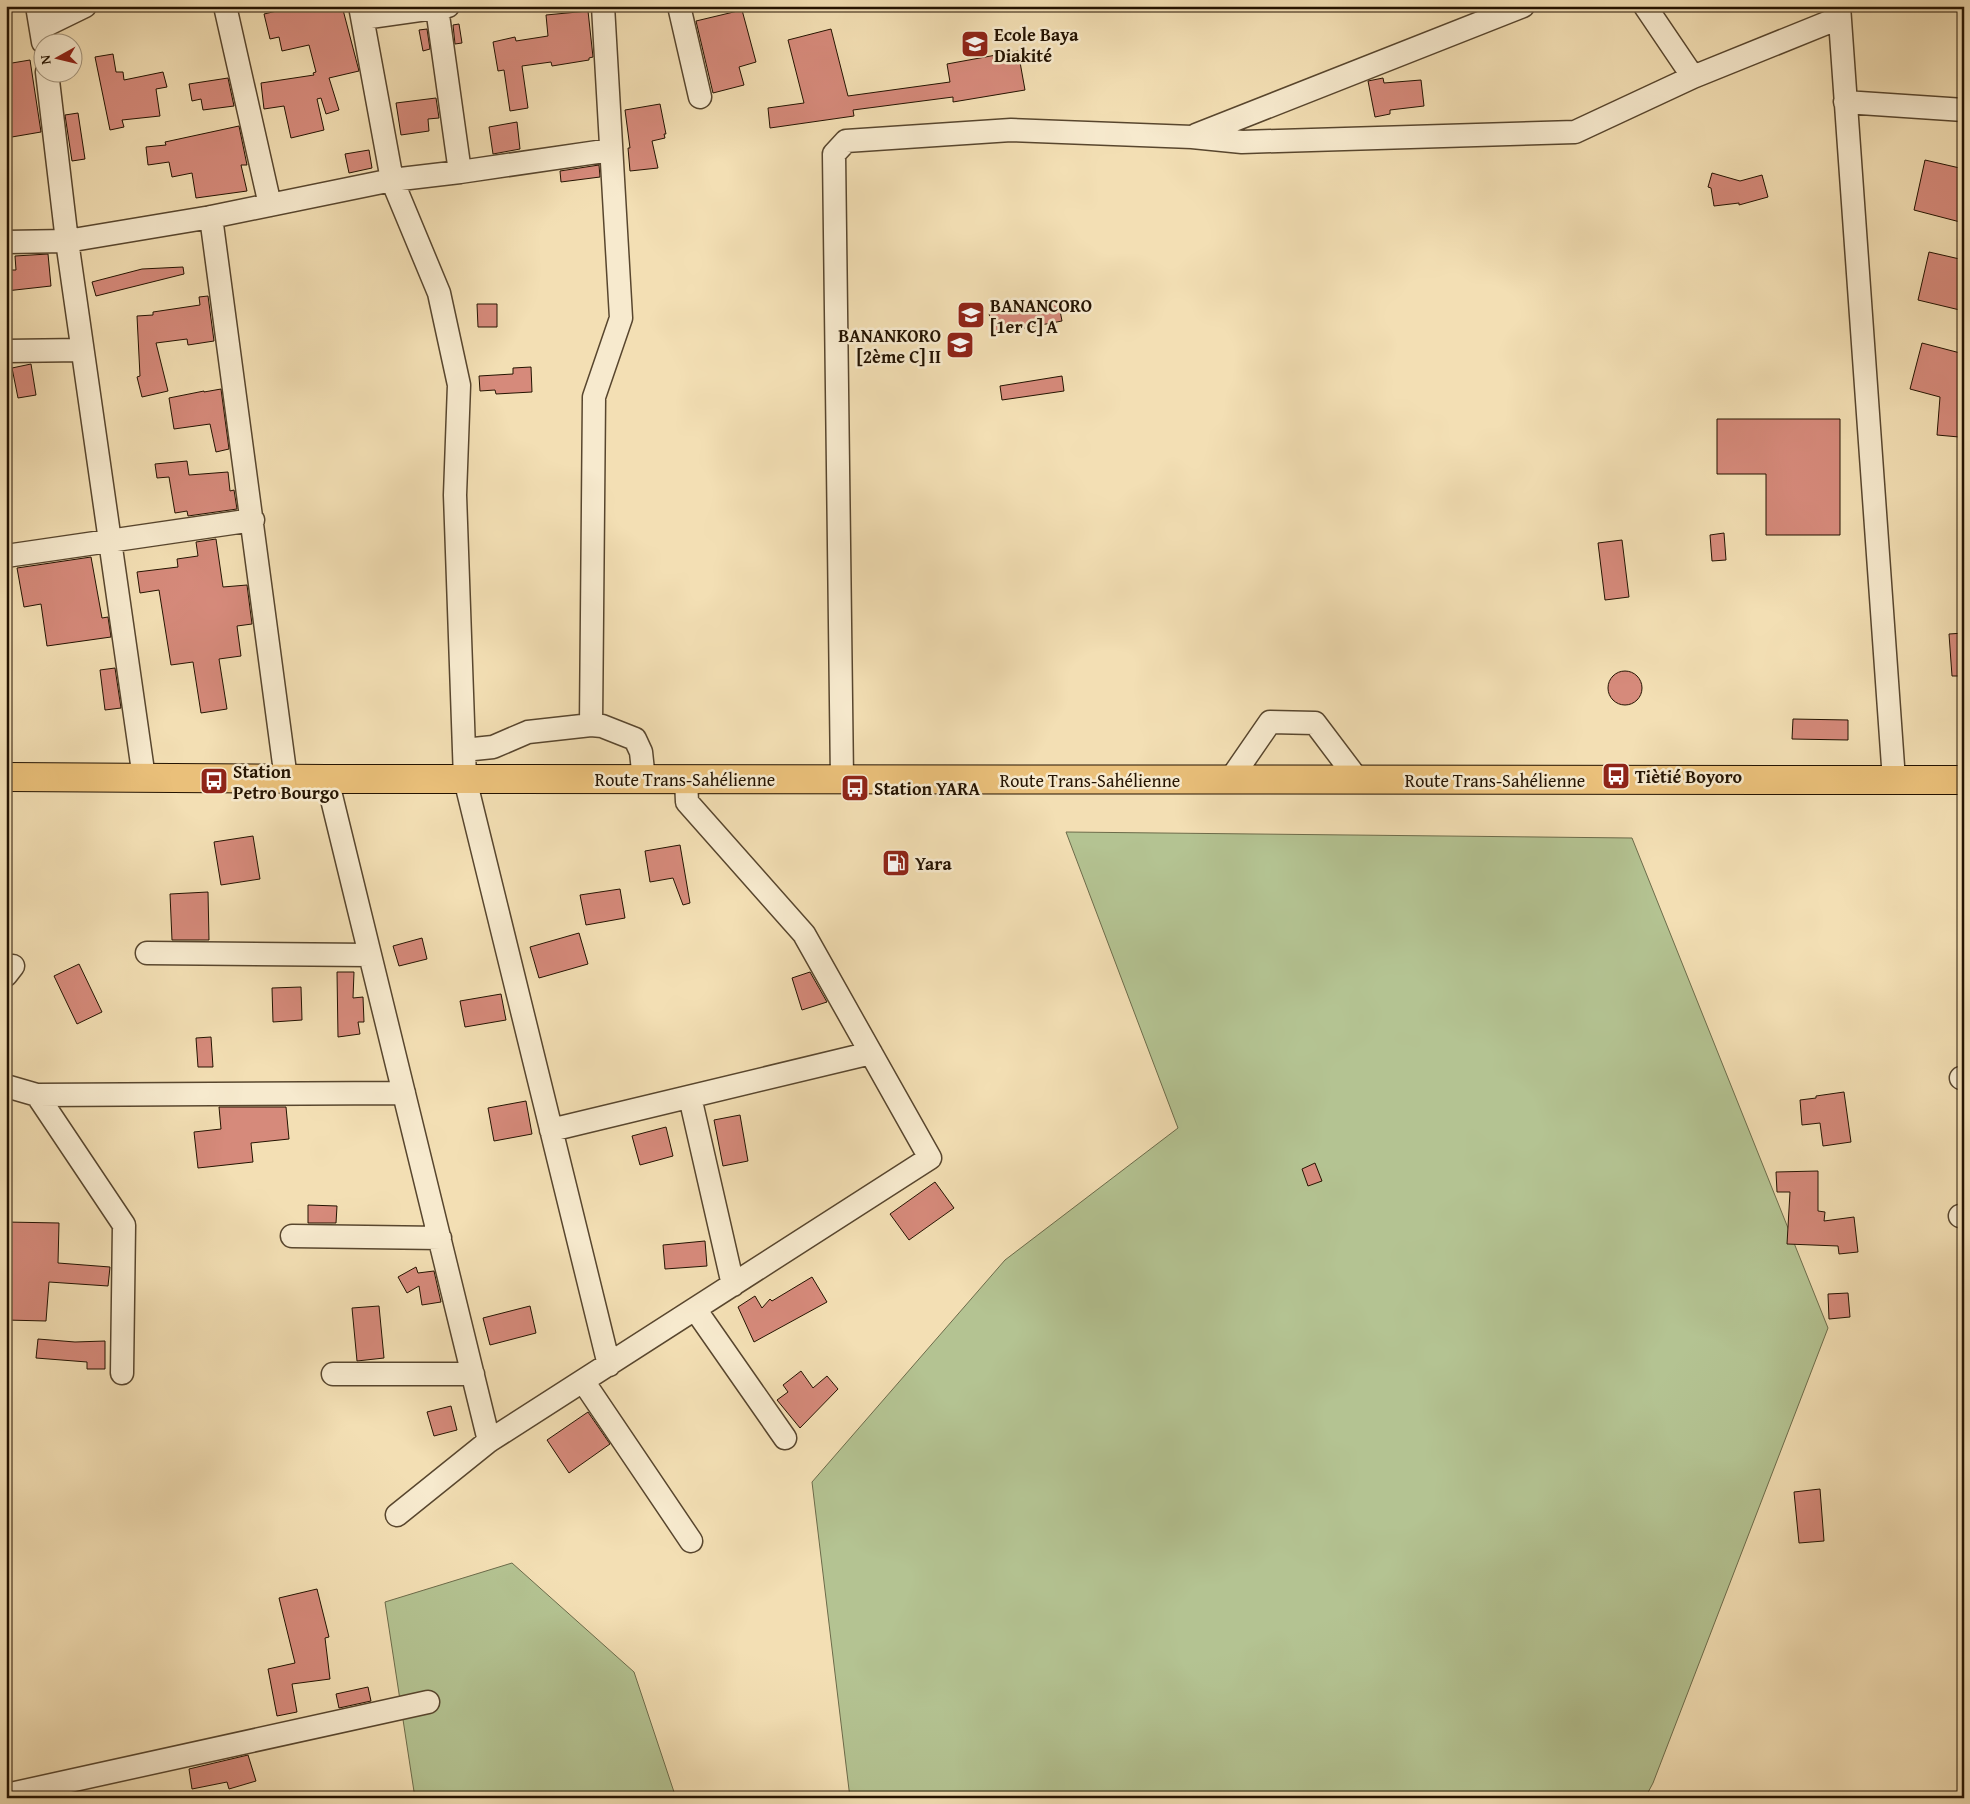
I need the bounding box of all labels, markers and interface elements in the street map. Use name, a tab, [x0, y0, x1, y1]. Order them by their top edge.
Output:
place label: Ecole Baya Diakité	[994, 21, 1079, 69]
school or university icon: Ecole Baya Diakité	[960, 29, 990, 59]
north arrow	[32, 32, 82, 82]
text: N	[34, 53, 56, 66]
place label: BANANCORO [1er C] A	[990, 292, 1092, 340]
school or university icon: BANANCORO [1er C] A	[956, 300, 986, 330]
place label: BANANKORO [2ème C] II	[838, 322, 941, 370]
school or university icon: BANANKORO [2ème C] II	[945, 330, 975, 360]
place label: Station Petro Bourgo	[233, 758, 339, 806]
bus stop icon: Tiètié Boyoro	[1601, 761, 1631, 791]
place label: Tiètié Boyoro	[1635, 763, 1742, 790]
bus stop icon: Station Petro Bourgo	[199, 766, 229, 796]
street label: Route Trans-Sahélienne	[595, 766, 775, 793]
street label: Route Trans-Sahélienne	[1000, 767, 1180, 794]
street label: Route Trans-Sahélienne	[1405, 767, 1585, 794]
bus stop icon: Station YARA	[840, 773, 870, 803]
place label: Station YARA	[874, 775, 980, 802]
fuel station icon: Yara	[881, 848, 911, 878]
place label: Yara	[915, 850, 952, 877]

